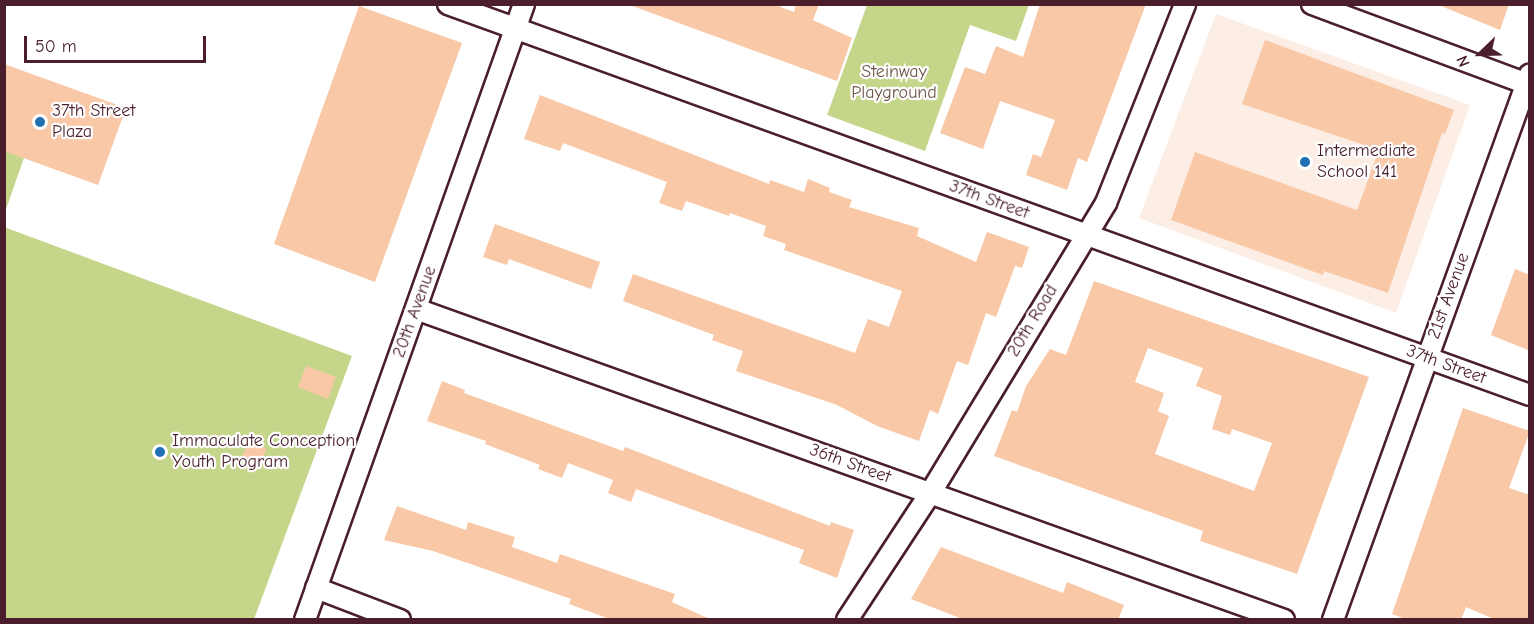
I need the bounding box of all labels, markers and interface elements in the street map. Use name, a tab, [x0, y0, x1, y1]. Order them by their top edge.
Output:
scale bar	[27, 24, 208, 62]
north arrow	[1450, 24, 1510, 84]
text: 50 m	[35, 36, 77, 57]
text: N	[1453, 53, 1474, 69]
park label: Steinway Playground	[851, 62, 937, 104]
place label: 37th Street Plaza	[52, 101, 136, 144]
marker: 37th Street Plaza	[33, 115, 47, 129]
place label: Intermediate School 141	[1317, 141, 1415, 184]
marker: Intermediate School 141	[1298, 155, 1312, 169]
street label: 37th Street	[946, 176, 1032, 224]
street label: 21st Avenue	[1423, 250, 1475, 342]
street label: 20th Avenue	[388, 263, 442, 361]
street label: 20th Road	[1003, 281, 1063, 361]
street label: 37th Street	[1403, 341, 1489, 389]
place label: Immaculate Conception Youth Program	[172, 431, 355, 474]
street label: 36th Street	[806, 439, 894, 489]
marker: Immaculate Conception Youth Program	[153, 445, 167, 459]

